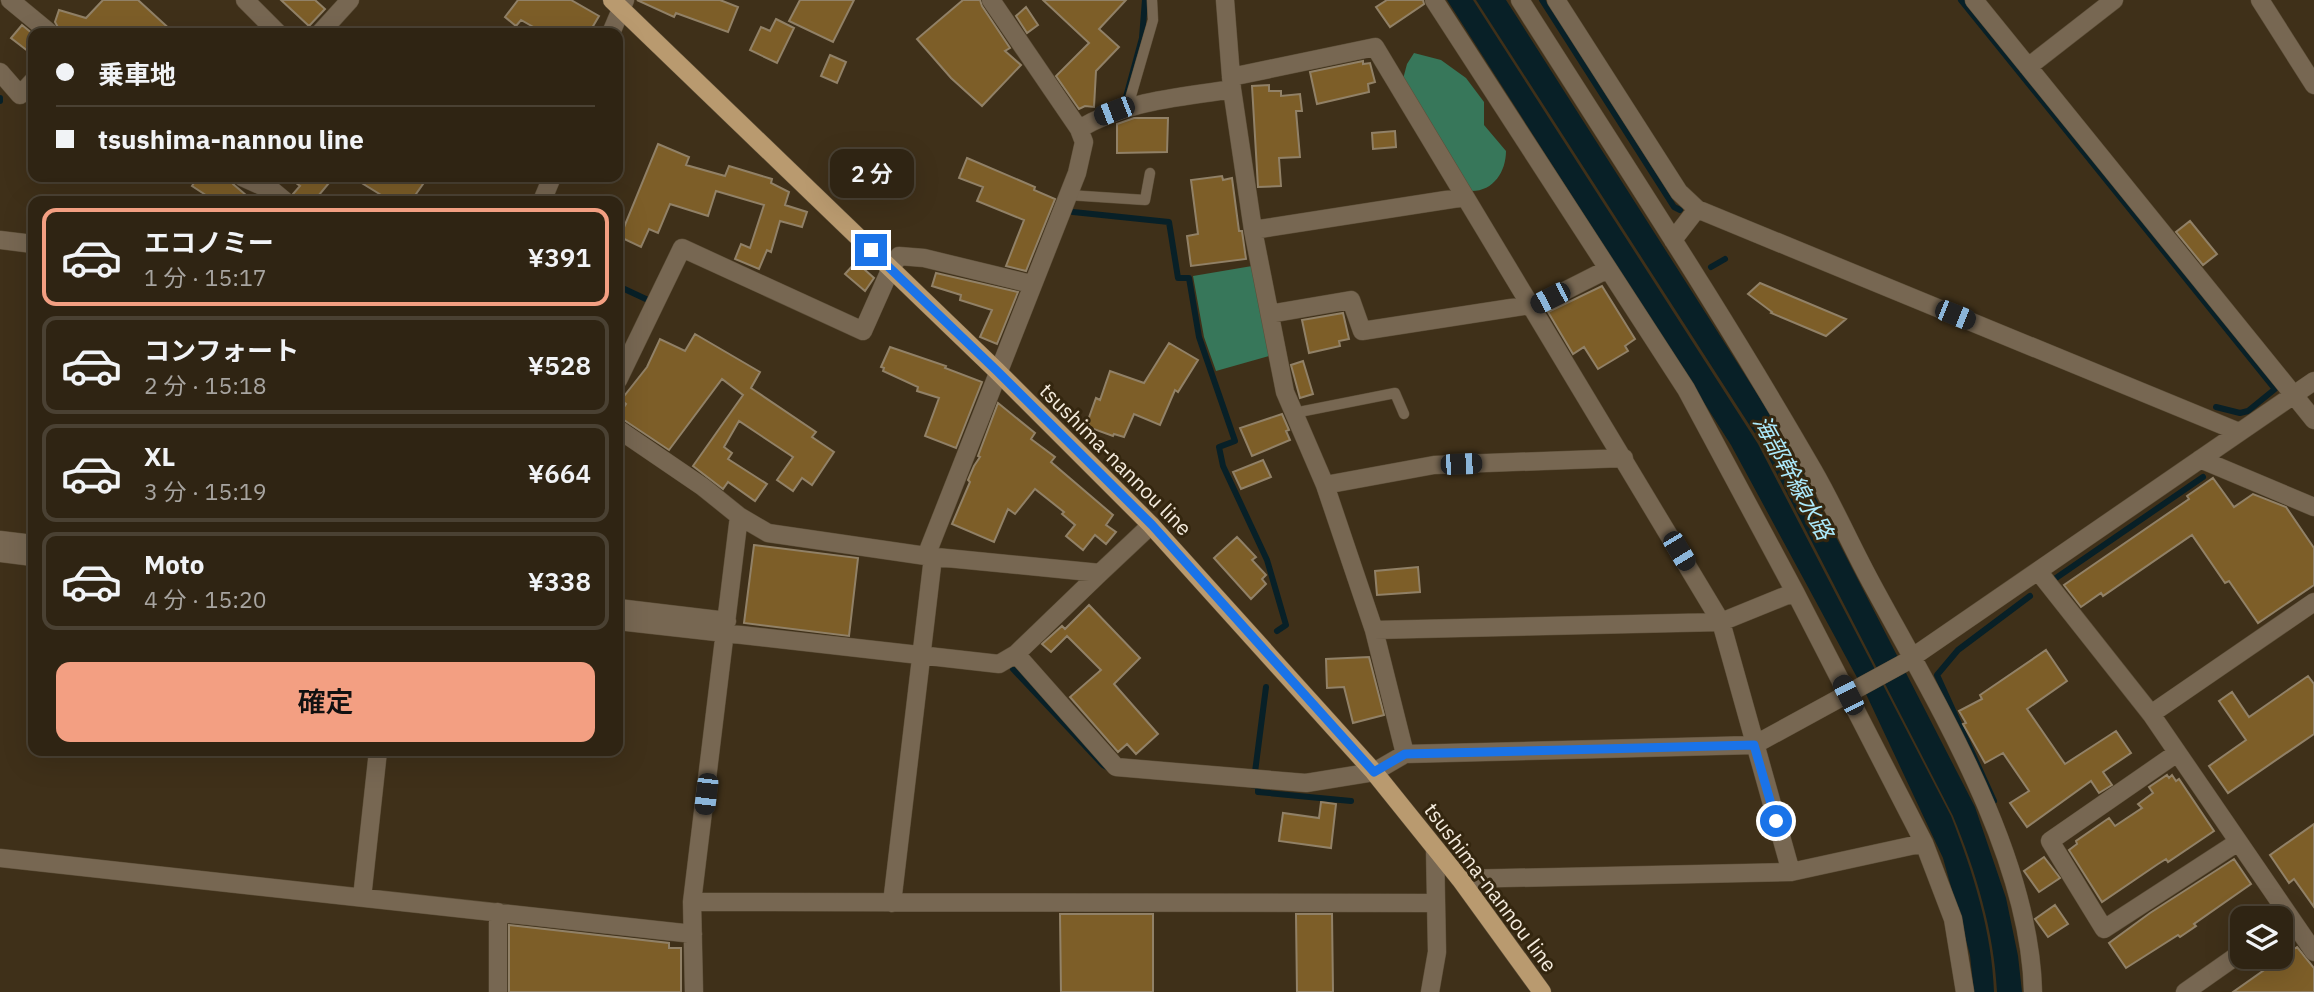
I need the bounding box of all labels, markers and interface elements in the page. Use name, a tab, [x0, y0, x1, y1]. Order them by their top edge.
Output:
text: 乗車地	[98, 57, 176, 91]
car	[1091, 94, 1138, 128]
text: tsushima-nannou line	[98, 122, 364, 156]
callout: 2 分	[829, 148, 913, 198]
text: 2 分	[851, 158, 893, 188]
text: エコノミー	[144, 225, 274, 259]
icon: car	[60, 226, 123, 289]
route end	[855, 234, 887, 266]
text: ¥391	[528, 240, 591, 274]
text: 1 分 · 15:17	[144, 262, 267, 292]
car	[1527, 279, 1574, 317]
car	[1932, 297, 1979, 333]
text: コンフォート	[144, 333, 299, 367]
icon: car	[60, 334, 123, 397]
text: ¥528	[528, 348, 591, 382]
text: 2 分 · 15:18	[144, 370, 267, 400]
street label: tsushima-nannou line	[1034, 377, 1198, 541]
water label: 海部幹線水路	[1747, 409, 1842, 546]
text: XL	[144, 439, 175, 473]
icon: car	[60, 442, 123, 505]
car	[1440, 453, 1483, 475]
text: ¥664	[528, 456, 591, 490]
text: 3 分 · 15:19	[144, 476, 267, 506]
car	[1660, 528, 1699, 574]
text: Moto	[144, 547, 204, 581]
icon: car	[60, 550, 123, 613]
text: ¥338	[528, 564, 591, 598]
text: 4 分 · 15:20	[144, 584, 267, 614]
button: 確定	[56, 662, 595, 742]
car	[1830, 672, 1867, 718]
car	[694, 772, 719, 816]
street label: tsushima-nannou line	[1418, 797, 1564, 977]
route start	[1760, 805, 1792, 837]
map controls	[2230, 906, 2293, 969]
button: layers	[2230, 906, 2293, 969]

